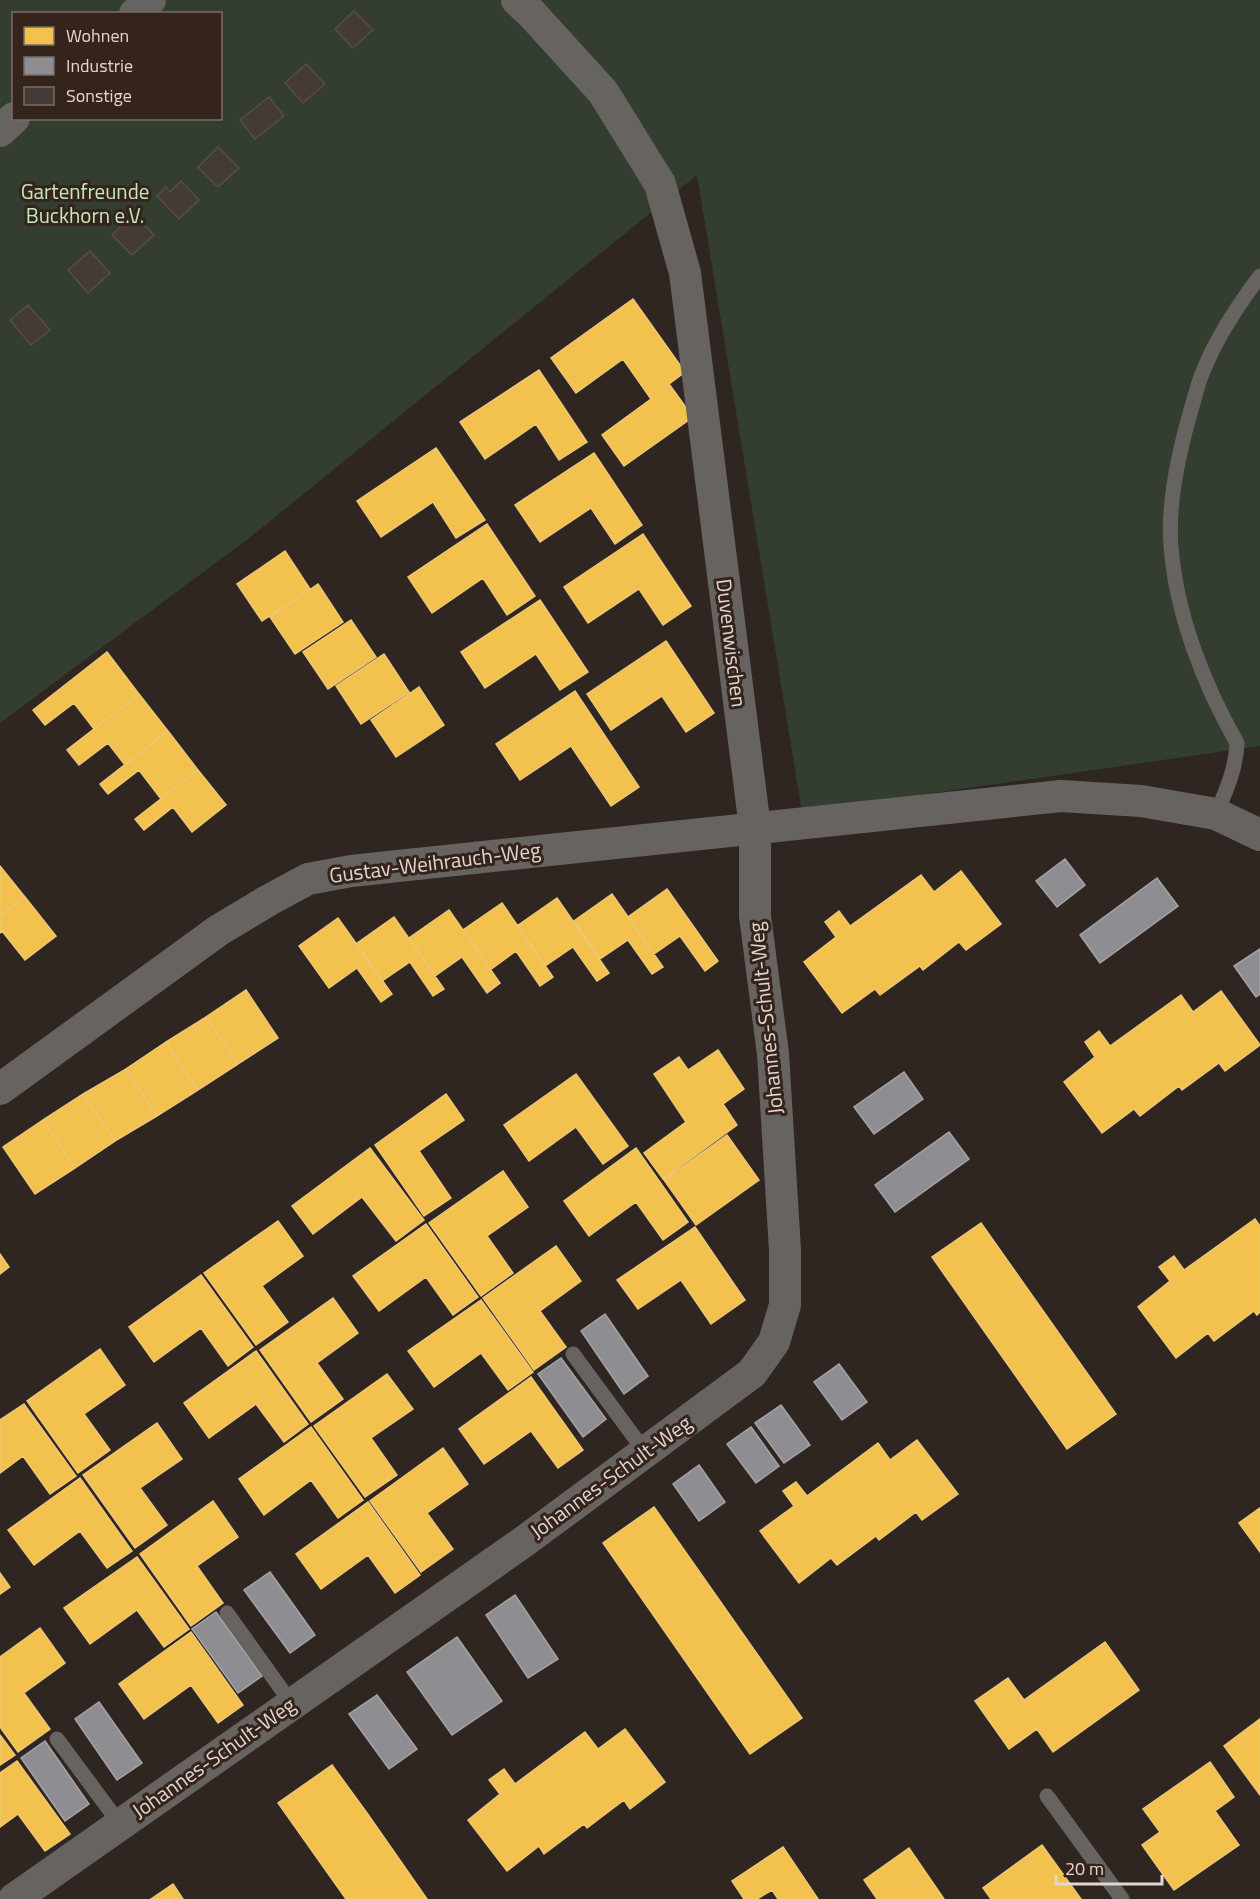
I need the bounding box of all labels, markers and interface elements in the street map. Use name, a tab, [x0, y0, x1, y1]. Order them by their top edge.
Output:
legend	[12, 12, 222, 120]
text: Wohnen	[66, 22, 129, 49]
text: Industrie	[66, 52, 133, 79]
text: Sonstige	[66, 82, 132, 109]
park label: Gartenfreunde Buckhorn e.V.	[21, 175, 149, 231]
street label: Duvenwischen	[708, 577, 756, 709]
street label: Gustav-Weihrauch-Weg	[327, 833, 543, 891]
street label: Johannes-Schult-Weg	[739, 920, 791, 1116]
street label: Johannes-Schult-Weg	[523, 1406, 698, 1546]
street label: Johannes-Schult-Weg	[125, 1689, 302, 1826]
scale bar	[1056, 1848, 1162, 1886]
text: 20 m	[1065, 1855, 1104, 1882]

